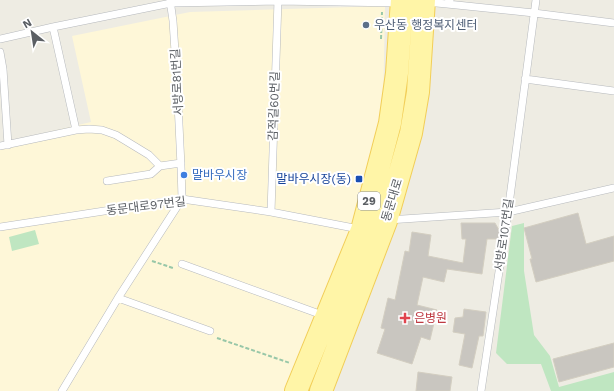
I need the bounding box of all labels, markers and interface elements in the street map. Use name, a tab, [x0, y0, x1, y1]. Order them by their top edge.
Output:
north arrow	[12, 12, 52, 52]
text: N	[20, 16, 34, 31]
place label: 우산동 행정복지센터	[374, 18, 477, 32]
marker: 우산동 행정복지센터	[361, 20, 371, 30]
street label: 서방로81번길	[168, 48, 186, 116]
street label: 감적길60번길	[266, 71, 282, 141]
place label: 말바우시장	[192, 168, 247, 182]
marker: 말바우시장	[179, 170, 189, 180]
place label: 말바우시장(동)	[276, 172, 351, 186]
marker: 말바우시장(동)	[354, 174, 364, 184]
street label: 동문대로	[379, 177, 405, 223]
road number: 29	[358, 192, 380, 210]
street label: 동문대로97번길	[105, 194, 187, 218]
street label: 서방로107번길	[492, 197, 516, 273]
place label: 은병원	[414, 311, 447, 325]
marker: 은병원	[399, 312, 411, 324]

